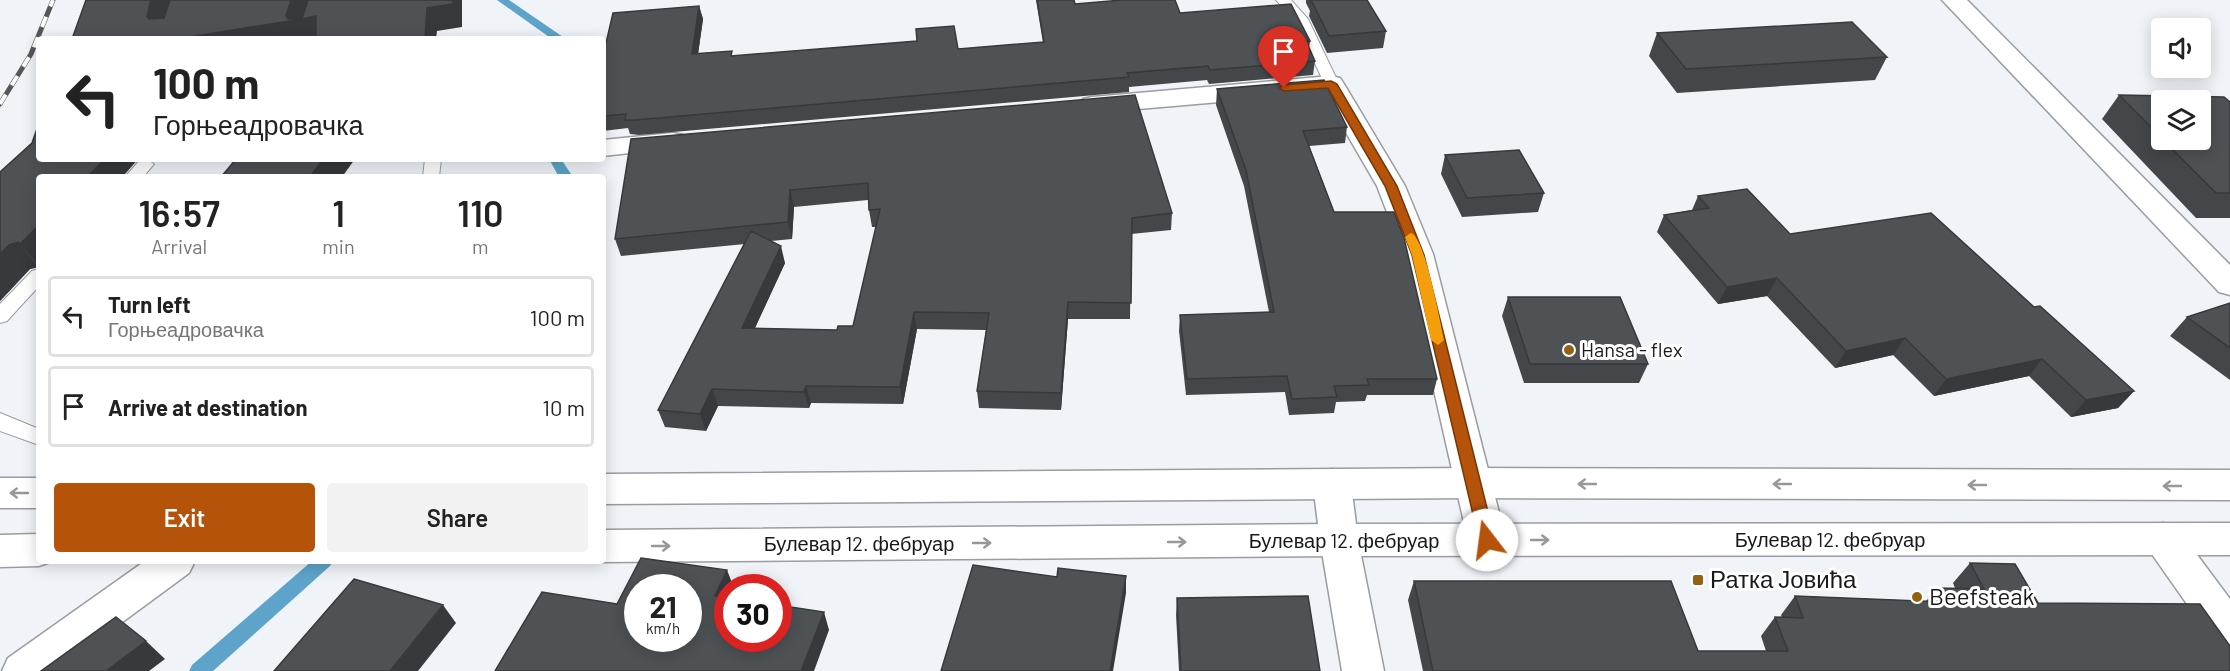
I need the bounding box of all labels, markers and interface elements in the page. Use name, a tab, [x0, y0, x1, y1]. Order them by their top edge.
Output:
map controls	[2151, 18, 2211, 150]
button: sound	[2151, 18, 2211, 78]
pin	[1258, 26, 1309, 88]
icon: arrive	[1267, 35, 1300, 68]
text: 100 m	[153, 57, 259, 107]
icon: left	[54, 60, 132, 138]
button: layers	[2151, 90, 2211, 150]
text: Горњеадровачка	[153, 108, 364, 140]
text: 16:57	[139, 191, 220, 234]
text: 1	[332, 191, 345, 234]
text: 110	[457, 191, 503, 234]
text: Arrival	[151, 234, 207, 258]
text: min	[322, 234, 355, 258]
text: m	[472, 234, 489, 258]
text: Turn left	[108, 291, 191, 317]
icon: left	[57, 300, 90, 333]
text: 100 m	[530, 304, 585, 330]
text: Горњеадровачка	[108, 317, 264, 341]
place label: Hansa - flex	[1581, 337, 1683, 361]
marker: Hansa - flex	[1562, 343, 1576, 357]
icon: arrive	[57, 390, 90, 423]
text: Arrive at destination	[108, 394, 307, 420]
text: 10 m	[542, 394, 585, 420]
one-way arrow	[1577, 478, 1597, 489]
one-way arrow	[1772, 478, 1792, 490]
one-way arrow	[1967, 479, 1987, 491]
one-way arrow	[2162, 480, 2182, 492]
button: Exit	[54, 483, 315, 552]
button: Share	[327, 483, 588, 552]
one-way arrow	[10, 487, 30, 499]
position arrow	[1455, 508, 1519, 572]
street label: Булевар 12. фебруар	[1735, 527, 1925, 551]
street label: Булевар 12. фебруар	[1249, 528, 1439, 552]
street label: Булевар 12. фебруар	[764, 531, 954, 555]
one-way arrow	[1530, 534, 1550, 546]
one-way arrow	[1167, 536, 1187, 548]
one-way arrow	[972, 538, 992, 549]
one-way arrow	[651, 540, 671, 552]
place label: Ратка Јовића	[1710, 564, 1857, 593]
marker: Ратка Јовића	[1691, 573, 1705, 587]
speed limit sign: 30	[714, 574, 792, 652]
place label: Beefsteak	[1929, 581, 2034, 610]
text: 21	[649, 588, 677, 624]
marker: Beefsteak	[1910, 590, 1924, 604]
text: km/h	[646, 619, 680, 637]

